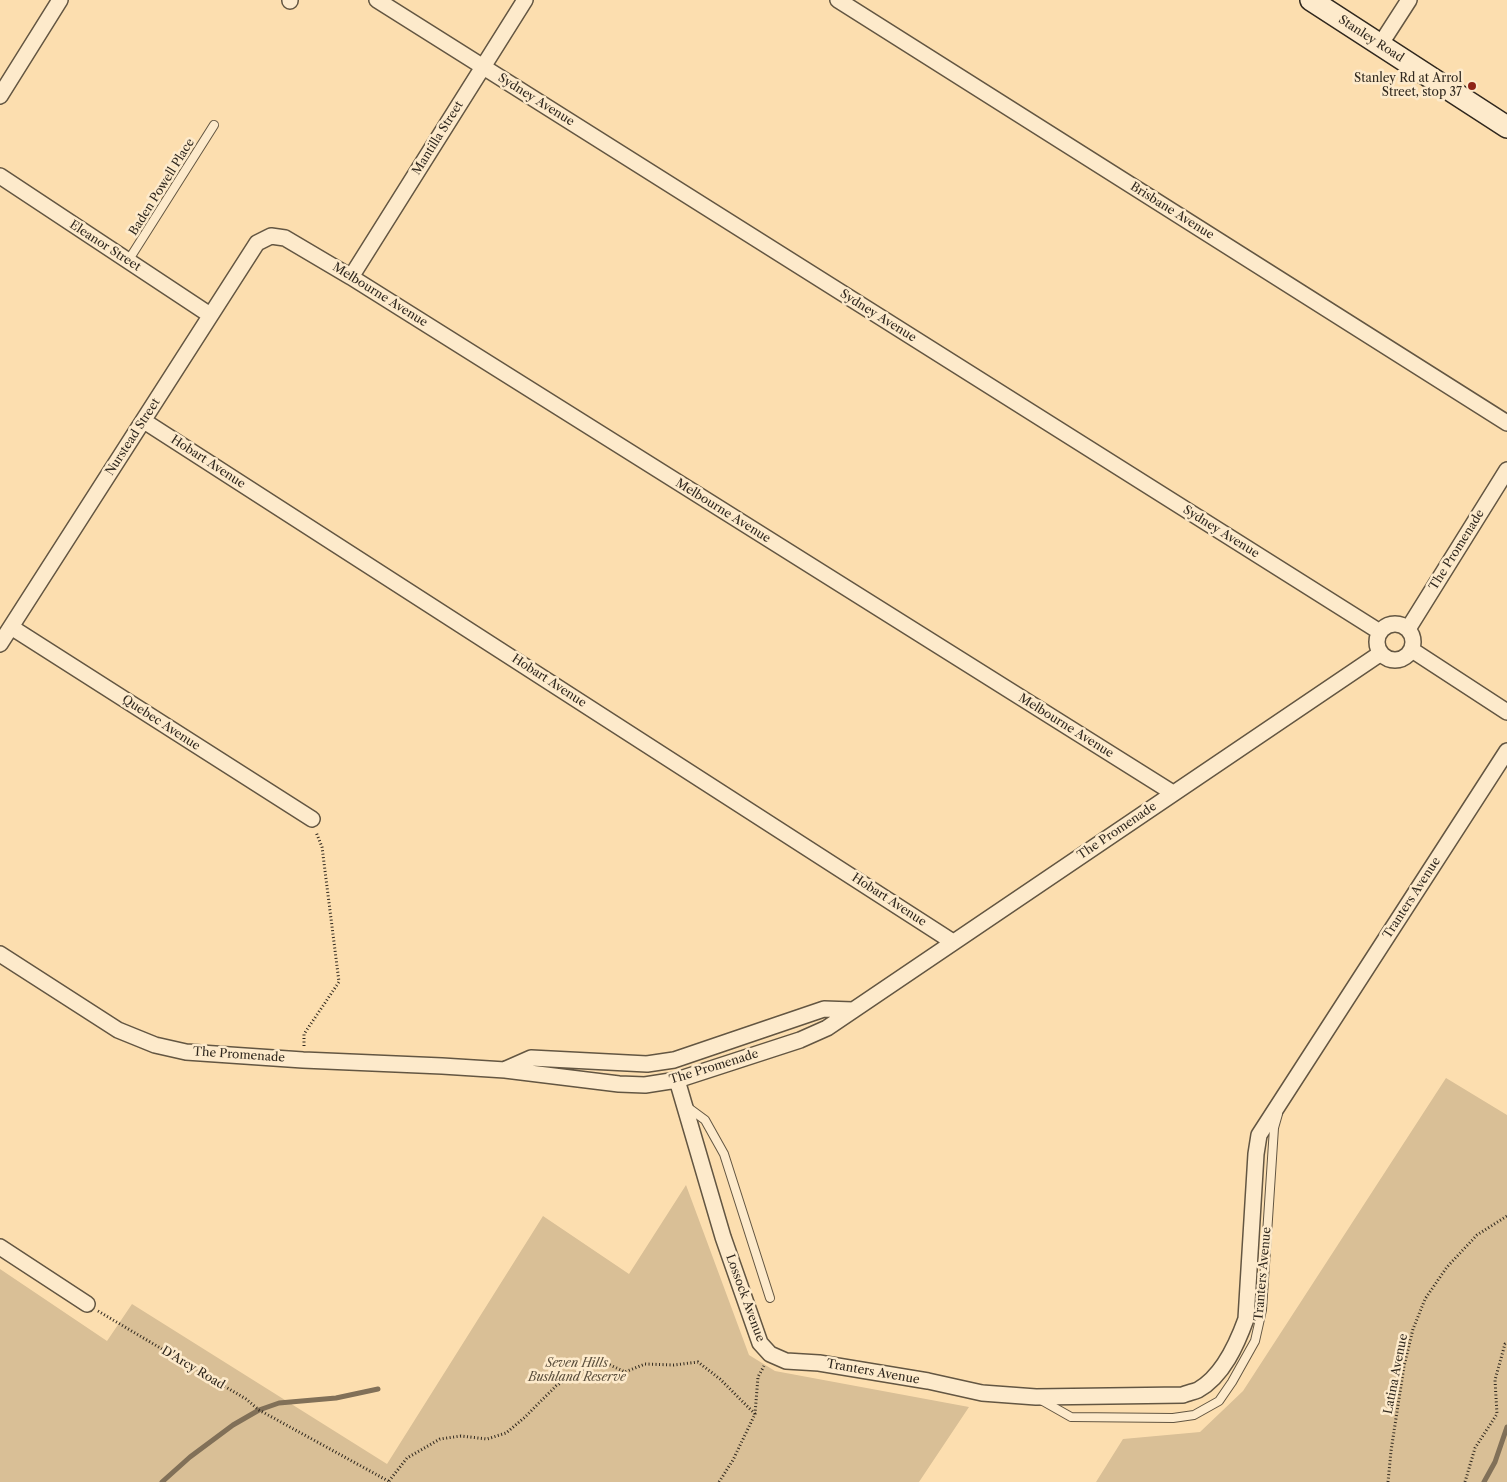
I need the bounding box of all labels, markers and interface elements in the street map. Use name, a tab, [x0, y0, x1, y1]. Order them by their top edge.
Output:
street label: Stanley Road	[1336, 13, 1406, 65]
street label: Sydney Avenue	[495, 71, 577, 129]
place label: Stanley Rd at Arrol Street, stop 37	[1354, 72, 1462, 100]
marker: Stanley Rd at Arrol Street, stop 37	[1466, 80, 1478, 92]
street label: Mantilla Street	[410, 98, 466, 178]
street label: Baden Powell Place	[126, 136, 198, 238]
street label: Brisbane Avenue	[1128, 179, 1216, 243]
street label: Eleanor Street	[67, 218, 143, 274]
street label: Melbourne Avenue	[330, 260, 430, 330]
street label: Sydney Avenue	[837, 287, 919, 345]
street label: Nurstead Street	[103, 396, 163, 478]
street label: Hobart Avenue	[168, 433, 248, 491]
street label: Melbourne Avenue	[673, 476, 773, 546]
street label: Sydney Avenue	[1180, 503, 1262, 561]
street label: The Promenade	[1426, 507, 1488, 593]
street label: Hobart Avenue	[509, 652, 589, 710]
street label: Melbourne Avenue	[1016, 691, 1116, 761]
street label: Quebec Avenue	[119, 692, 203, 754]
street label: The Promenade	[1075, 799, 1159, 863]
street label: Tranters Avenue	[1380, 855, 1444, 941]
street label: Hobart Avenue	[849, 871, 929, 929]
street label: The Promenade	[192, 1045, 286, 1065]
street label: The Promenade	[668, 1047, 760, 1087]
street label: Tranters Avenue	[1252, 1226, 1274, 1322]
street label: Lossock Avenue	[722, 1252, 768, 1344]
street label: Latina Avenue	[1381, 1332, 1411, 1416]
street label: D'Arcy Road	[159, 1344, 227, 1392]
park label: Seven Hills Bushland Reserve	[528, 1357, 626, 1385]
street label: Tranters Avenue	[825, 1357, 921, 1387]

